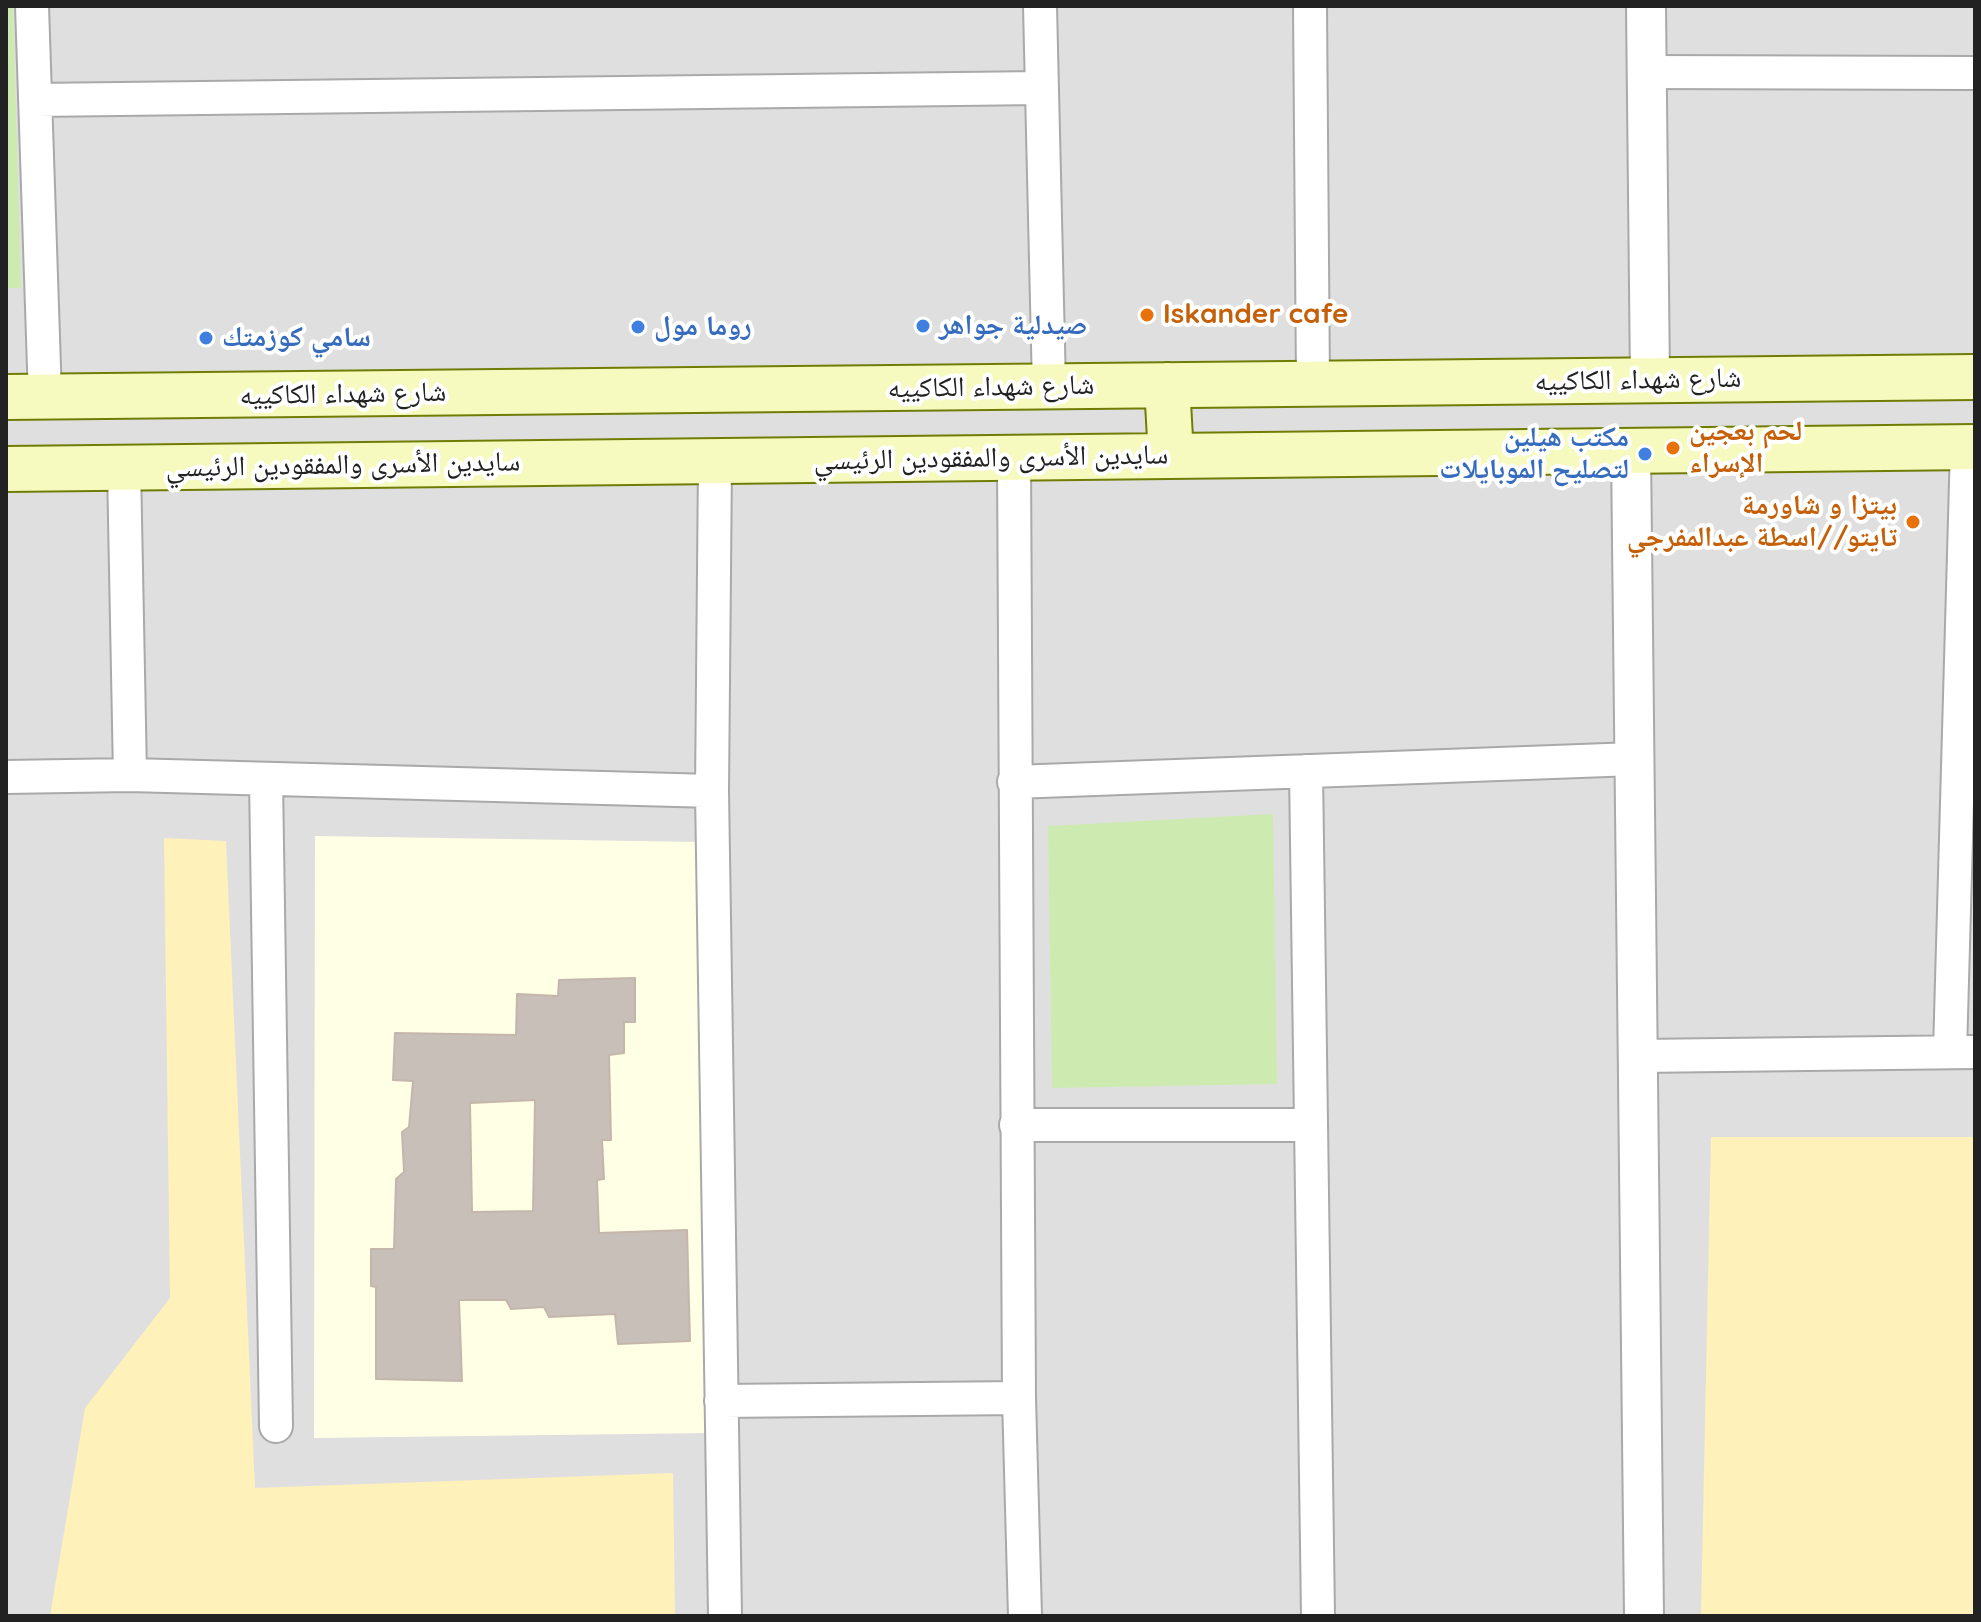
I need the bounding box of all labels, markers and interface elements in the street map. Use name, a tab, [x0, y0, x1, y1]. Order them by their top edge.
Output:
place label: Iskander cafe	[1163, 298, 1348, 332]
marker: Iskander cafe	[1138, 306, 1156, 324]
place label: صيدلية جواهر	[939, 309, 1087, 343]
place label: روما مول	[654, 310, 752, 344]
marker: صيدلية جواهر	[914, 317, 932, 335]
marker: روما مول	[629, 318, 647, 336]
place label: سامي كوزمتك	[222, 321, 371, 355]
marker: سامي كوزمتك	[197, 329, 215, 347]
street label: شارع شهداء الكاكييه	[1534, 361, 1742, 399]
street label: شارع شهداء الكاكييه	[887, 368, 1095, 406]
street label: شارع شهداء الكاكييه	[239, 375, 447, 413]
place label: لحم بعجين الإسراء	[1689, 415, 1802, 481]
place label: مكتب هيلين لتصليح الموبايلات	[1439, 421, 1629, 487]
street label: سايدين الأسرى والمفقودين الرئيسي	[813, 438, 1169, 478]
marker: لحم بعجين الإسراء	[1664, 439, 1682, 457]
street label: سايدين الأسرى والمفقودين الرئيسي	[165, 445, 521, 485]
marker: مكتب هيلين لتصليح الموبايلات	[1636, 445, 1654, 463]
place label: بيتزا و شاورمة تايتو//اسطة عبدالمفرجي	[1627, 489, 1897, 555]
marker: بيتزا و شاورمة تايتو//اسطة عبدالمفرجي	[1904, 513, 1922, 531]

